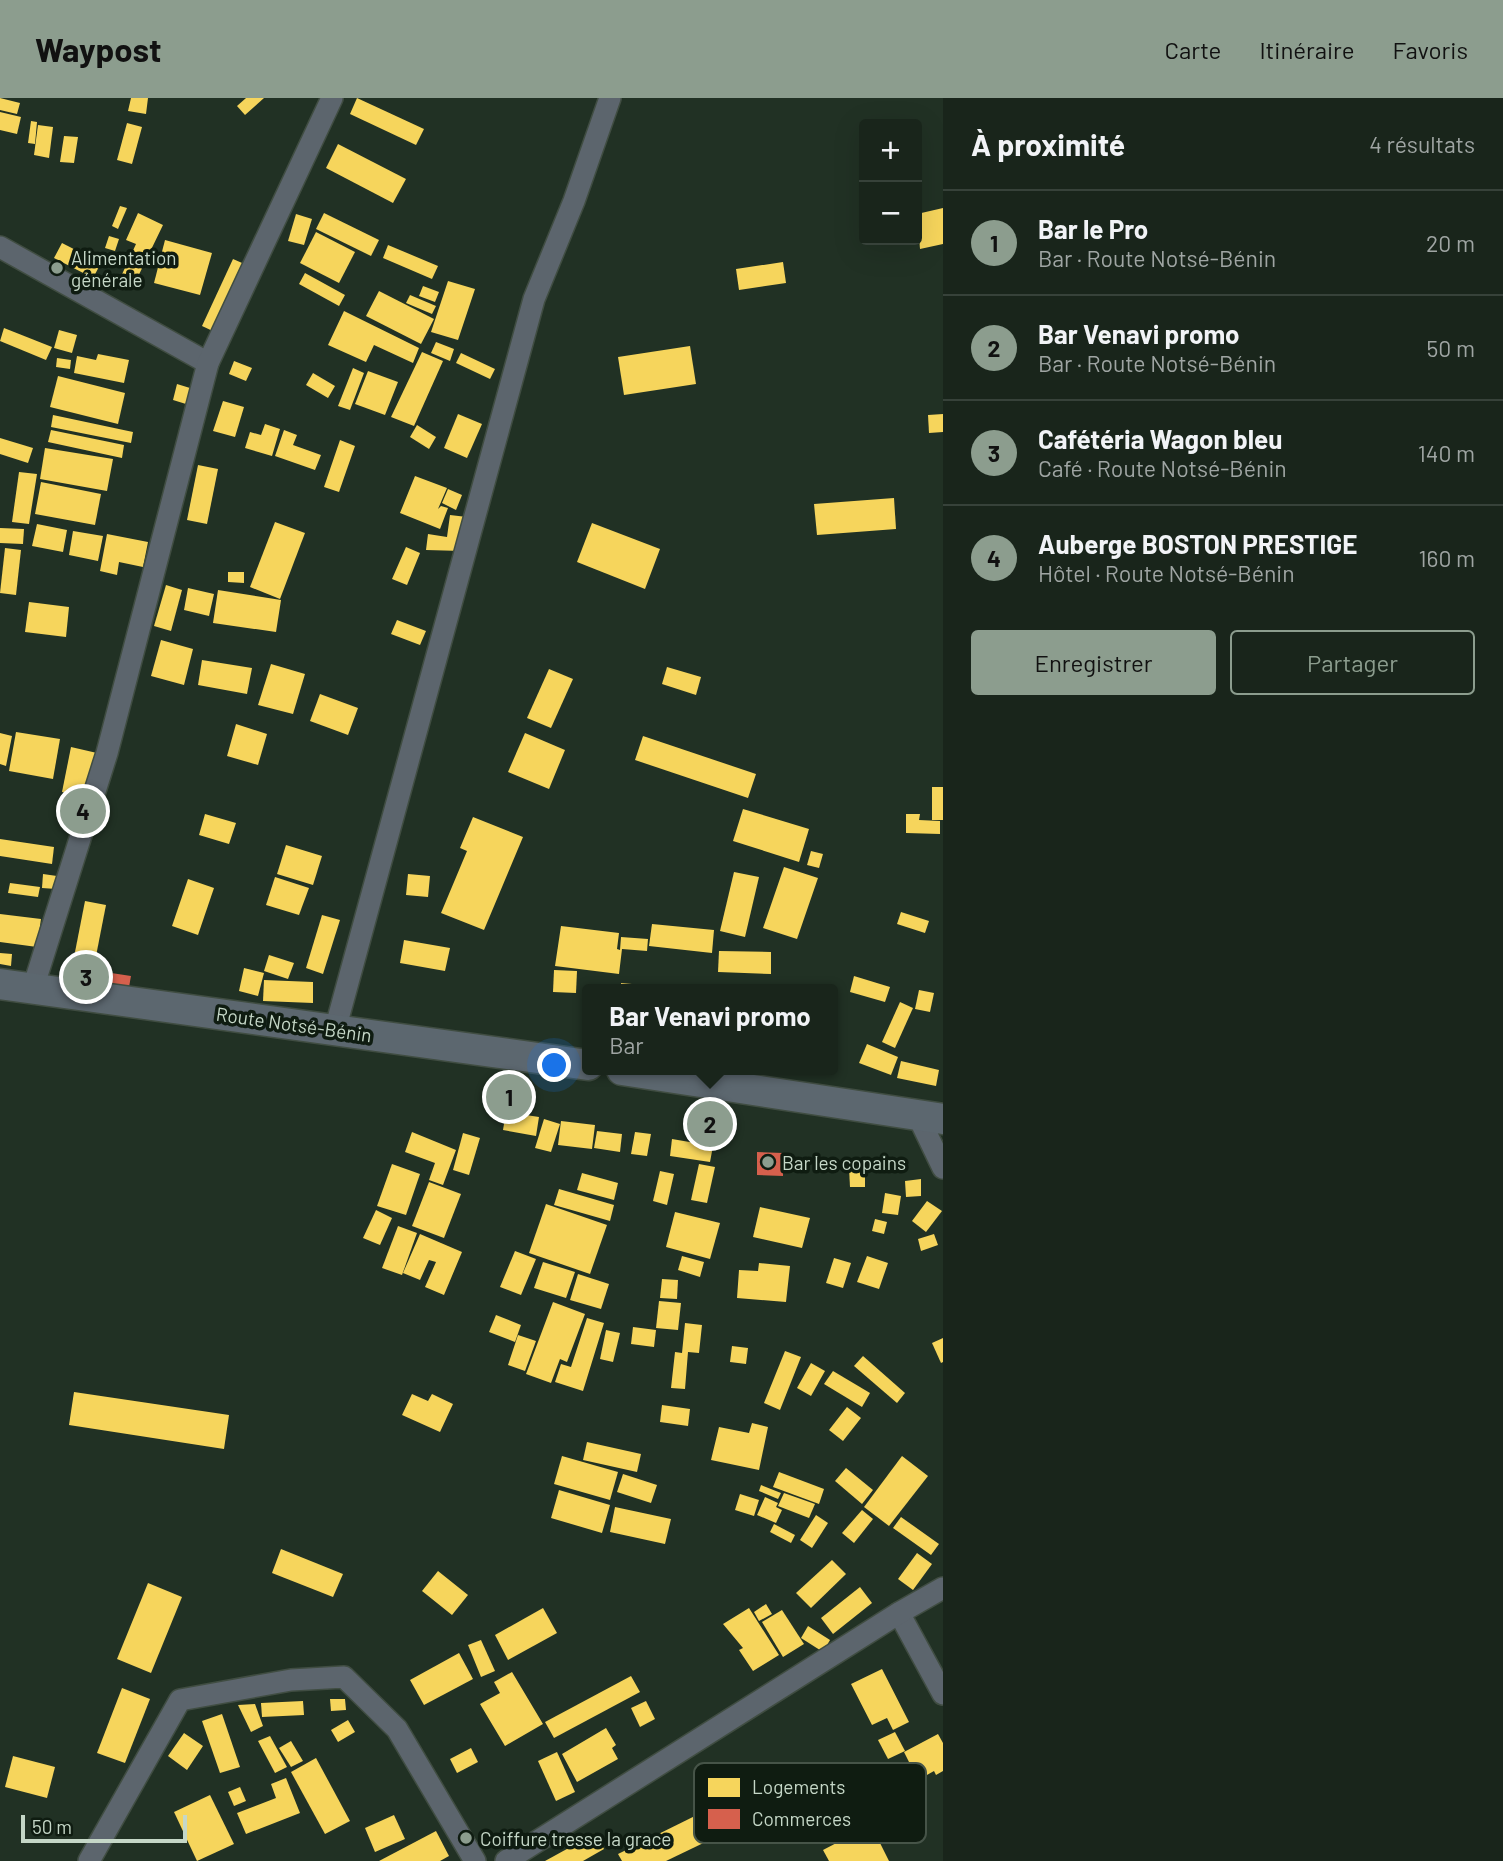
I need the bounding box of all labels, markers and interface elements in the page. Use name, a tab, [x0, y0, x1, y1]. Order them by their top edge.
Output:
text: Waypost	[35, 29, 162, 69]
text: Carte	[1165, 35, 1221, 64]
text: Itinéraire	[1259, 35, 1355, 64]
text: Favoris	[1393, 35, 1468, 64]
map controls	[859, 119, 922, 245]
button: +	[859, 119, 922, 182]
text: À proximité	[971, 126, 1125, 162]
text: 4 résultats	[1369, 130, 1475, 158]
button: −	[859, 182, 922, 245]
text: Bar le Pro	[1038, 213, 1148, 244]
text: 1	[990, 229, 998, 257]
text: 20 m	[1426, 229, 1475, 257]
text: Bar · Route Notsé-Bénin	[1038, 244, 1276, 272]
place label: Alimentation générale	[71, 246, 177, 291]
marker: Alimentation générale	[49, 260, 65, 276]
text: Bar Venavi promo	[1038, 318, 1240, 349]
text: 2	[988, 334, 1000, 362]
text: 50 m	[1427, 334, 1475, 362]
text: Bar · Route Notsé-Bénin	[1038, 349, 1276, 377]
text: Cafétéria Wagon bleu	[1038, 423, 1282, 454]
text: 3	[988, 439, 1000, 467]
text: 140 m	[1418, 439, 1475, 467]
text: Café · Route Notsé-Bénin	[1038, 454, 1287, 482]
text: Auberge BOSTON PRESTIGE	[1038, 528, 1357, 559]
text: 4	[987, 544, 1001, 572]
text: 160 m	[1418, 544, 1475, 572]
text: Hôtel · Route Notsé-Bénin	[1038, 559, 1295, 587]
button: Enregistrer	[971, 630, 1216, 695]
button: Partager	[1230, 630, 1475, 695]
pin: 4	[60, 785, 106, 837]
pin: 3	[63, 951, 109, 1003]
popup	[582, 984, 838, 1075]
text: Bar Venavi promo	[609, 1000, 811, 1031]
street label: Route Notsé-Bénin	[215, 1002, 373, 1046]
text: Bar	[609, 1031, 644, 1059]
your location	[537, 1048, 571, 1082]
pin: 1	[486, 1071, 532, 1123]
pin: 2	[687, 1098, 733, 1150]
place label: Bar les copains	[782, 1151, 906, 1174]
marker: Bar les copains	[760, 1154, 776, 1170]
legend	[694, 1763, 926, 1843]
text: Logements	[752, 1775, 845, 1798]
text: Commerces	[752, 1807, 851, 1830]
scale bar	[21, 1812, 187, 1844]
text: 50 m	[32, 1815, 72, 1838]
place label: Coiffure tresse la grace	[480, 1827, 671, 1850]
marker: Coiffure tresse la grace	[458, 1830, 474, 1846]

